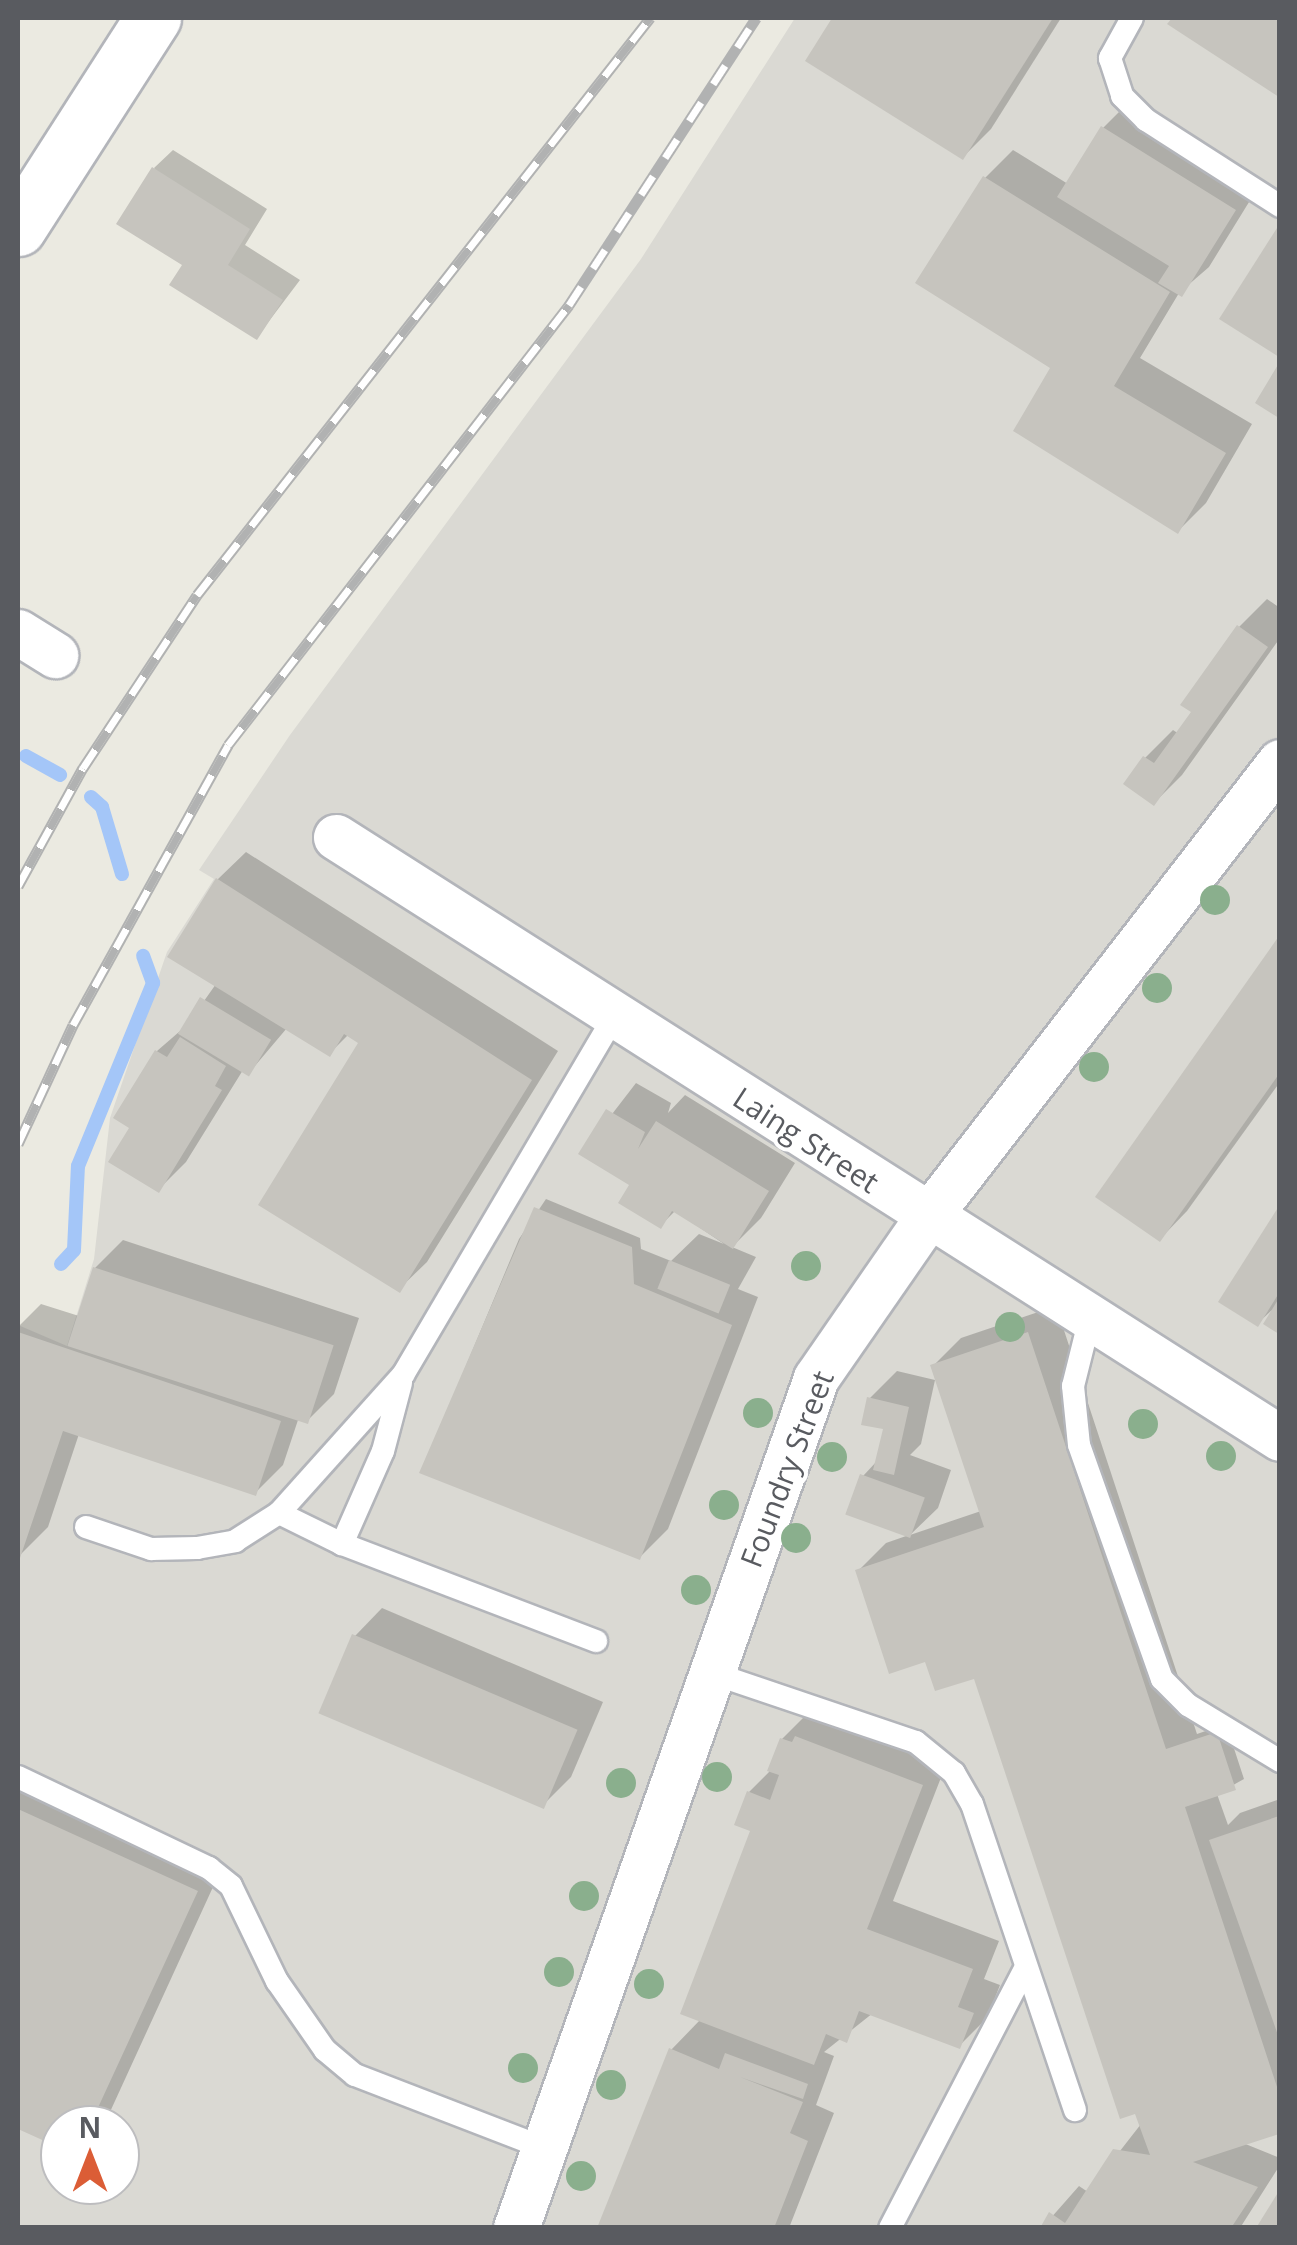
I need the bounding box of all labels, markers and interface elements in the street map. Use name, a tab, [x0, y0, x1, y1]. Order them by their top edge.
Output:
street label: Laing Street	[727, 1080, 885, 1200]
street label: Foundry Street	[733, 1366, 841, 1572]
north arrow	[40, 2105, 140, 2205]
text: N	[79, 2108, 101, 2146]

